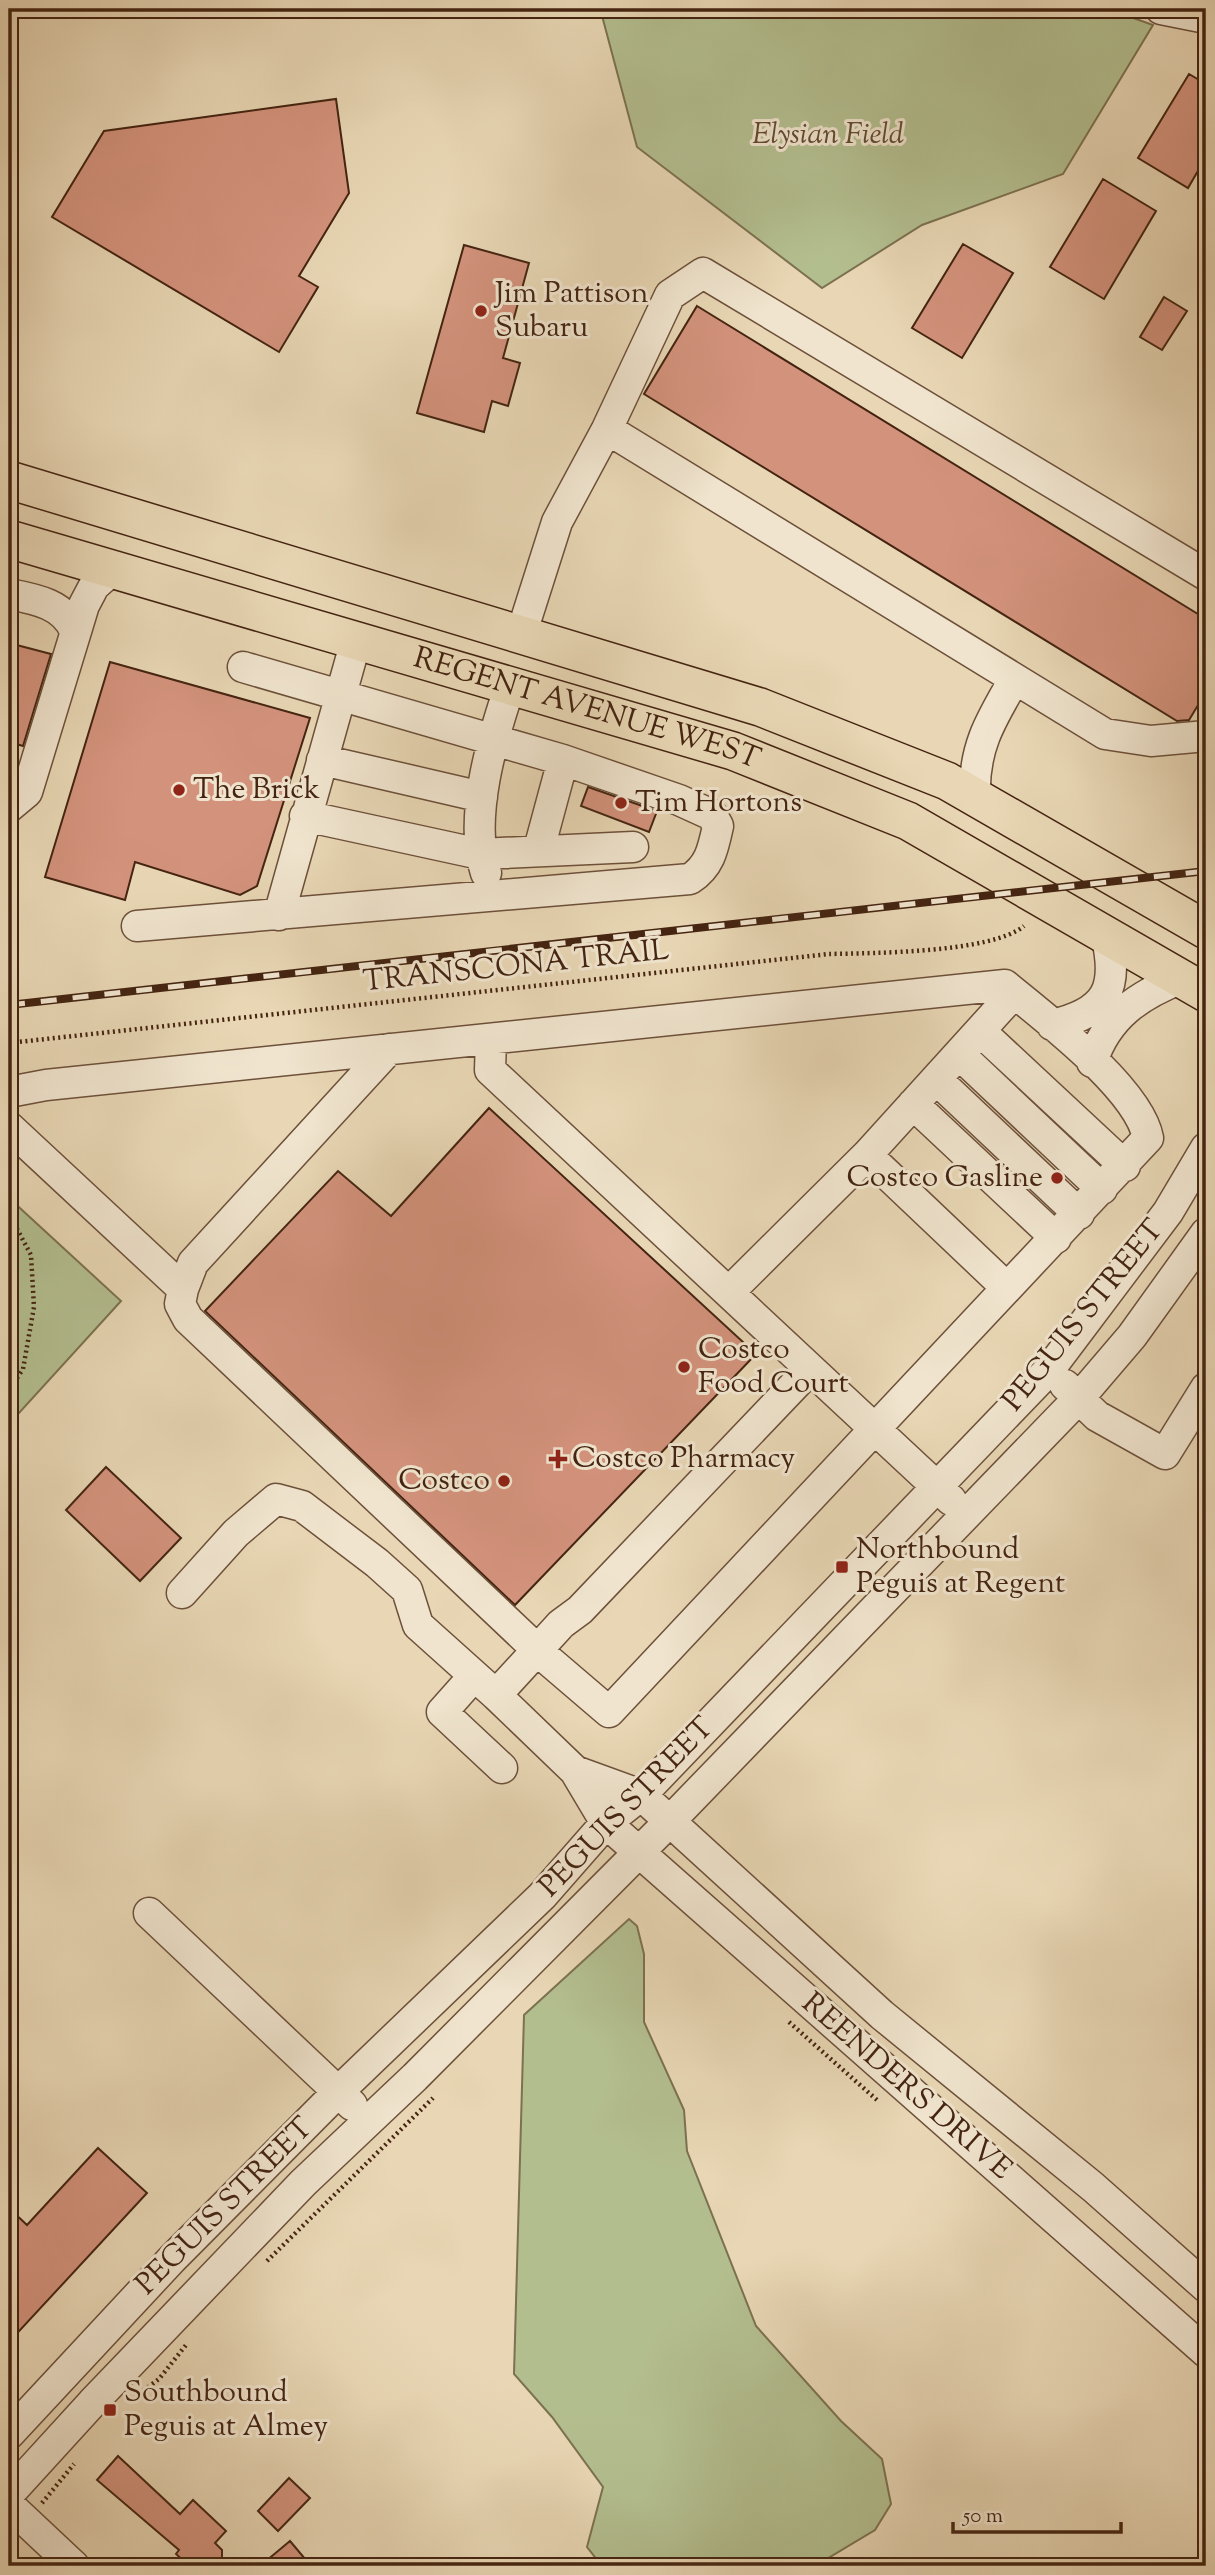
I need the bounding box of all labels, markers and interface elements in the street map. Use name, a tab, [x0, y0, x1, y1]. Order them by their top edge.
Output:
park label: Elysian Field	[752, 114, 904, 157]
place label: Jim Pattison Subaru	[493, 273, 649, 350]
marker: Jim Pattison Subaru	[473, 303, 489, 319]
street label: REGENT AVENUE WEST	[408, 637, 766, 781]
place label: The Brick	[193, 769, 320, 812]
marker: The Brick	[171, 782, 187, 798]
place label: Tim Hortons	[635, 782, 802, 825]
marker: Tim Hortons	[613, 795, 629, 811]
street label: TRANSCONA TRAIL	[361, 930, 671, 1004]
place label: Costco Gasline	[846, 1157, 1043, 1200]
marker: Costco Gasline	[1049, 1170, 1065, 1186]
street label: PEGUIS STREET	[993, 1211, 1175, 1421]
place label: Costco Food Court	[698, 1329, 849, 1406]
marker: Costco Food Court	[676, 1359, 692, 1375]
place label: Costco Pharmacy	[572, 1438, 795, 1481]
marker: Costco Pharmacy	[550, 1451, 566, 1467]
place label: Costco	[398, 1460, 490, 1503]
marker: Costco	[496, 1473, 512, 1489]
place label: Northbound Peguis at Regent	[856, 1529, 1065, 1606]
marker: Northbound Peguis at Regent	[834, 1559, 850, 1575]
street label: PEGUIS STREET	[530, 1708, 724, 1908]
street label: REENDERS DRIVE	[791, 1983, 1021, 2191]
street label: PEGUIS STREET	[126, 2108, 324, 2306]
place label: Southbound Peguis at Almey	[124, 2372, 328, 2449]
marker: Southbound Peguis at Almey	[102, 2402, 118, 2418]
scale bar	[953, 2491, 1120, 2535]
text: 50 m	[962, 2502, 1003, 2532]

